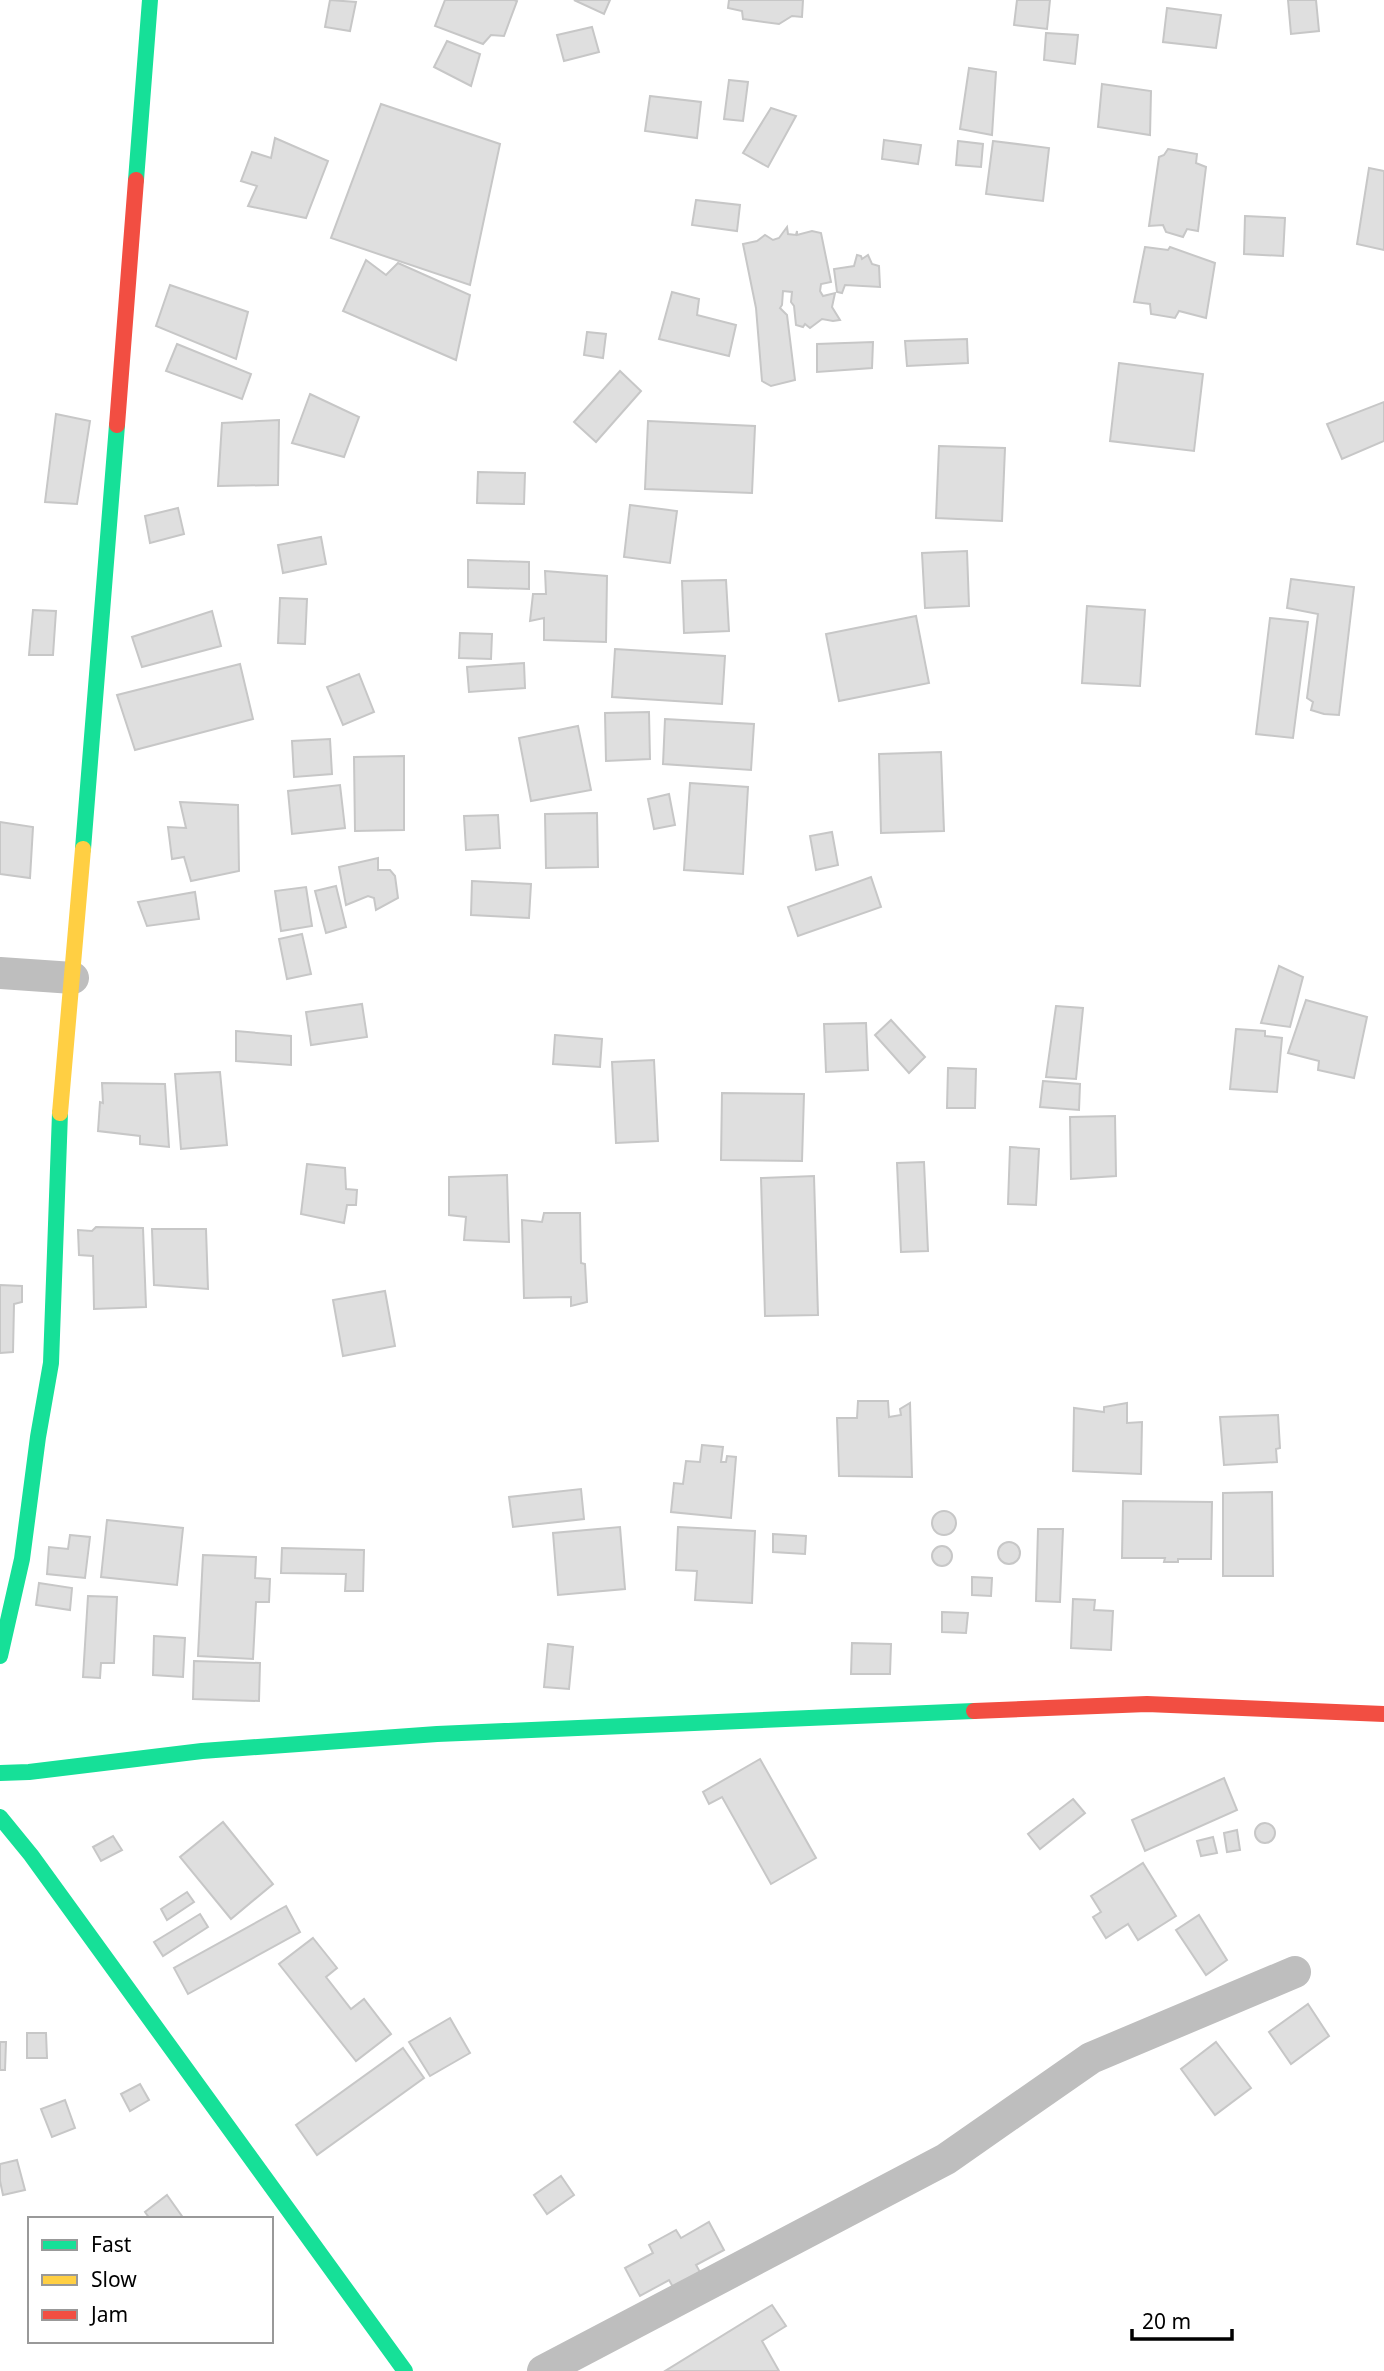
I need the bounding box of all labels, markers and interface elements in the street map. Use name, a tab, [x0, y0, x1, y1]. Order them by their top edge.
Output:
legend	[28, 2217, 273, 2343]
text: Fast	[91, 2230, 132, 2258]
text: Slow	[91, 2265, 137, 2293]
scale bar	[1132, 2298, 1232, 2342]
text: Jam	[89, 2300, 128, 2328]
text: 20 m	[1142, 2307, 1191, 2335]

